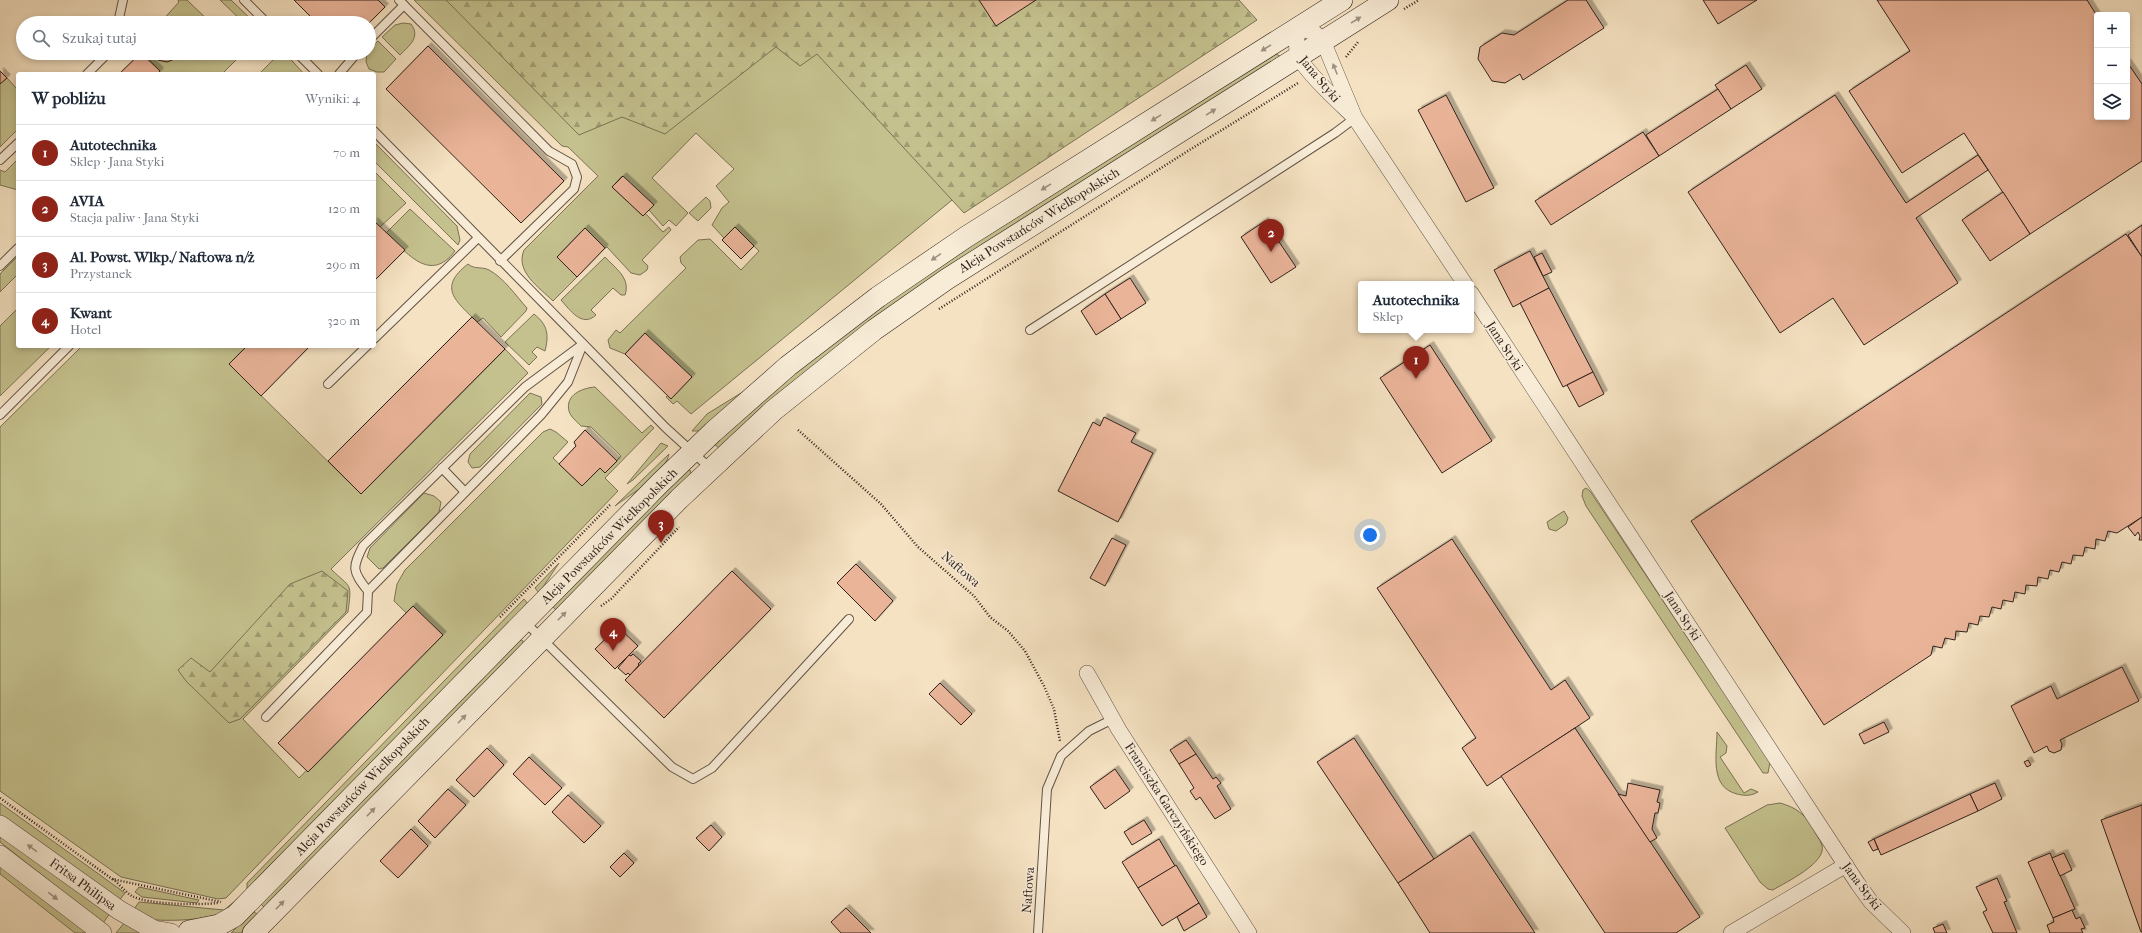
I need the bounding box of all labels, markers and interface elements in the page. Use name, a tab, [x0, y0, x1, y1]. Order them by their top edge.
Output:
map controls	[2094, 12, 2130, 120]
button: +	[2094, 12, 2130, 48]
search box	[16, 16, 376, 60]
one-way arrow	[1350, 17, 1362, 24]
icon: search	[30, 27, 52, 49]
text: Szukaj tutaj	[62, 29, 136, 47]
one-way arrow	[1260, 45, 1272, 52]
button: −	[2094, 48, 2130, 84]
street label: Jana Styki	[1296, 52, 1344, 105]
one-way arrow	[1332, 63, 1338, 74]
button: layers	[2094, 84, 2130, 120]
text: W pobliżu	[32, 88, 106, 108]
text: Wyniki: 4	[305, 91, 360, 106]
one-way arrow	[1205, 108, 1216, 115]
one-way arrow	[1150, 114, 1162, 121]
text: Autotechnika	[70, 136, 156, 154]
text: 1	[43, 145, 47, 160]
text: 70 m	[333, 145, 360, 160]
text: Sklep · Jana Styki	[70, 154, 164, 169]
street label: Aleja Powstańców Wielkopolskich	[955, 164, 1123, 276]
one-way arrow	[1041, 183, 1051, 191]
text: AVIA	[70, 192, 104, 210]
text: 2	[42, 201, 48, 216]
text: 120 m	[328, 201, 360, 216]
text: Stacja paliw · Jana Styki	[70, 210, 199, 225]
pin: 2	[1258, 219, 1284, 252]
text: Al. Powst. Wlkp./ Naftowa n/ż	[70, 248, 254, 266]
one-way arrow	[931, 253, 942, 261]
text: 3	[42, 257, 48, 272]
text: 290 m	[326, 257, 360, 272]
text: Przystanek	[70, 266, 132, 281]
popup	[1358, 281, 1474, 333]
text: Autotechnika	[1373, 291, 1459, 309]
text: Kwant	[70, 304, 112, 322]
text: Sklep	[1373, 309, 1403, 324]
text: 4	[41, 313, 49, 328]
text: 320 m	[327, 313, 360, 328]
street label: Jana Styki	[1483, 318, 1527, 374]
text: Hotel	[70, 322, 101, 337]
pin: 1	[1403, 346, 1429, 379]
street label: Aleja Powstańców Wielkopolskich	[537, 464, 681, 608]
pin: 3	[648, 510, 674, 543]
your location	[1360, 525, 1380, 545]
street label: Naftowa	[939, 548, 984, 591]
street label: Jana Styki	[1661, 588, 1705, 644]
one-way arrow	[557, 611, 567, 621]
pin: 4	[600, 618, 626, 651]
street label: Aleja Powstańców Wielkopolskich	[291, 713, 433, 859]
one-way arrow	[457, 714, 467, 724]
street label: Franciszka Garczyńskiego	[1122, 740, 1213, 869]
one-way arrow	[366, 807, 376, 817]
one-way arrow	[27, 844, 37, 852]
street label: Fritsa Philipsa	[47, 855, 120, 914]
street label: Jana Styki	[1839, 858, 1885, 913]
street label: Naftowa	[1019, 865, 1037, 914]
one-way arrow	[48, 892, 59, 900]
one-way arrow	[275, 900, 285, 910]

